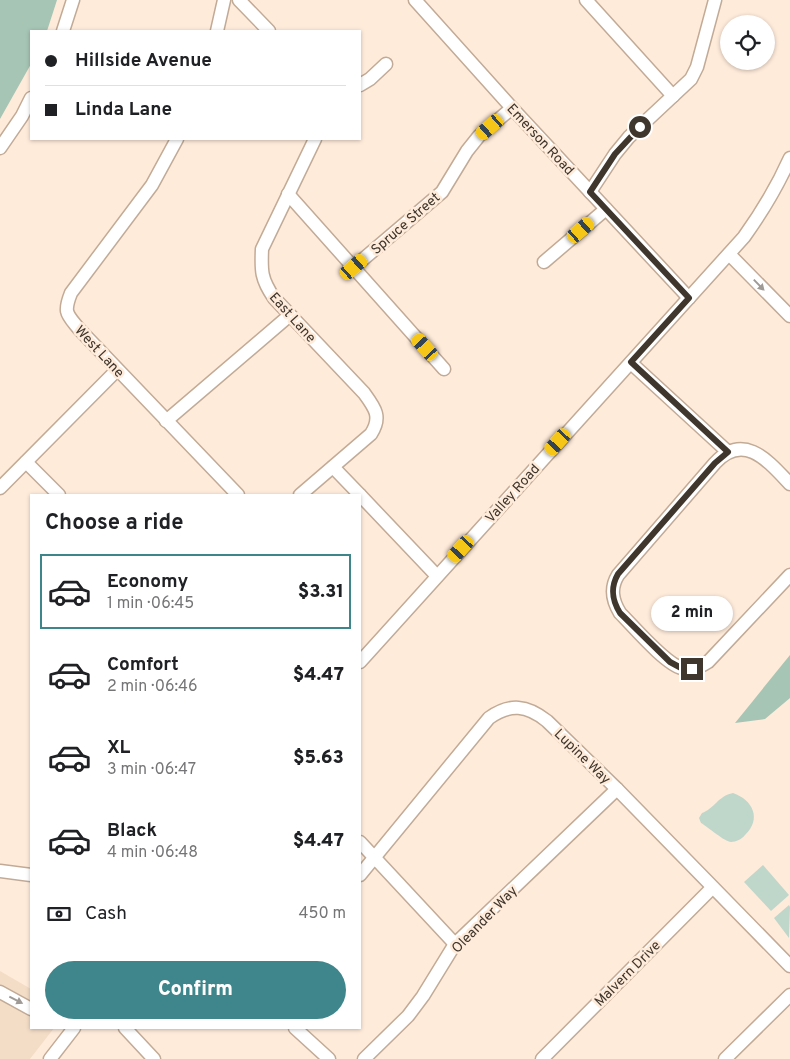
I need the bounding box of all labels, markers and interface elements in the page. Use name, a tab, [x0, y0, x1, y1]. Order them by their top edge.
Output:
map controls	[720, 15, 775, 70]
button: locate	[720, 15, 775, 70]
text: Hillside Avenue	[75, 49, 212, 73]
text: Linda Lane	[75, 98, 172, 122]
street label: Emerson Road	[503, 101, 577, 179]
car	[473, 111, 506, 143]
route start	[629, 116, 651, 138]
street label: Spruce Street	[368, 190, 444, 259]
car	[564, 214, 597, 246]
car	[337, 251, 370, 283]
one-way arrow	[753, 279, 765, 291]
street label: East Lane	[265, 289, 319, 347]
street label: West Lane	[71, 322, 127, 382]
car	[409, 331, 440, 363]
car	[542, 426, 573, 458]
street label: Valley Road	[482, 461, 544, 527]
text: Choose a ride	[45, 510, 183, 537]
car	[445, 533, 476, 565]
icon: car	[47, 569, 92, 614]
text: Economy	[107, 570, 188, 594]
text: $3.31	[298, 580, 344, 604]
text: 1 min · 06:45	[107, 594, 194, 614]
callout: 2 min	[651, 596, 733, 632]
text: 2 min	[671, 603, 713, 623]
icon: car	[47, 652, 92, 697]
text: Comfort	[107, 653, 179, 677]
route end	[681, 658, 703, 680]
text: $4.47	[293, 663, 344, 687]
text: 2 min · 06:46	[107, 677, 198, 697]
street label: Lupine Way	[550, 726, 614, 788]
icon: car	[47, 735, 92, 780]
text: XL	[107, 736, 130, 760]
text: $5.63	[293, 746, 344, 770]
text: 3 min · 06:47	[107, 760, 196, 780]
icon: car	[47, 818, 92, 863]
text: Black	[107, 819, 157, 843]
text: $4.47	[293, 829, 344, 853]
text: 4 min · 06:48	[107, 843, 198, 863]
street label: Oleander Way	[449, 883, 521, 957]
icon: cash	[45, 900, 73, 928]
text: Cash	[85, 902, 127, 926]
text: 450 m	[299, 904, 346, 924]
street label: Malvern Drive	[592, 938, 665, 1011]
button: Confirm	[45, 961, 346, 1019]
one-way arrow	[8, 996, 23, 1004]

